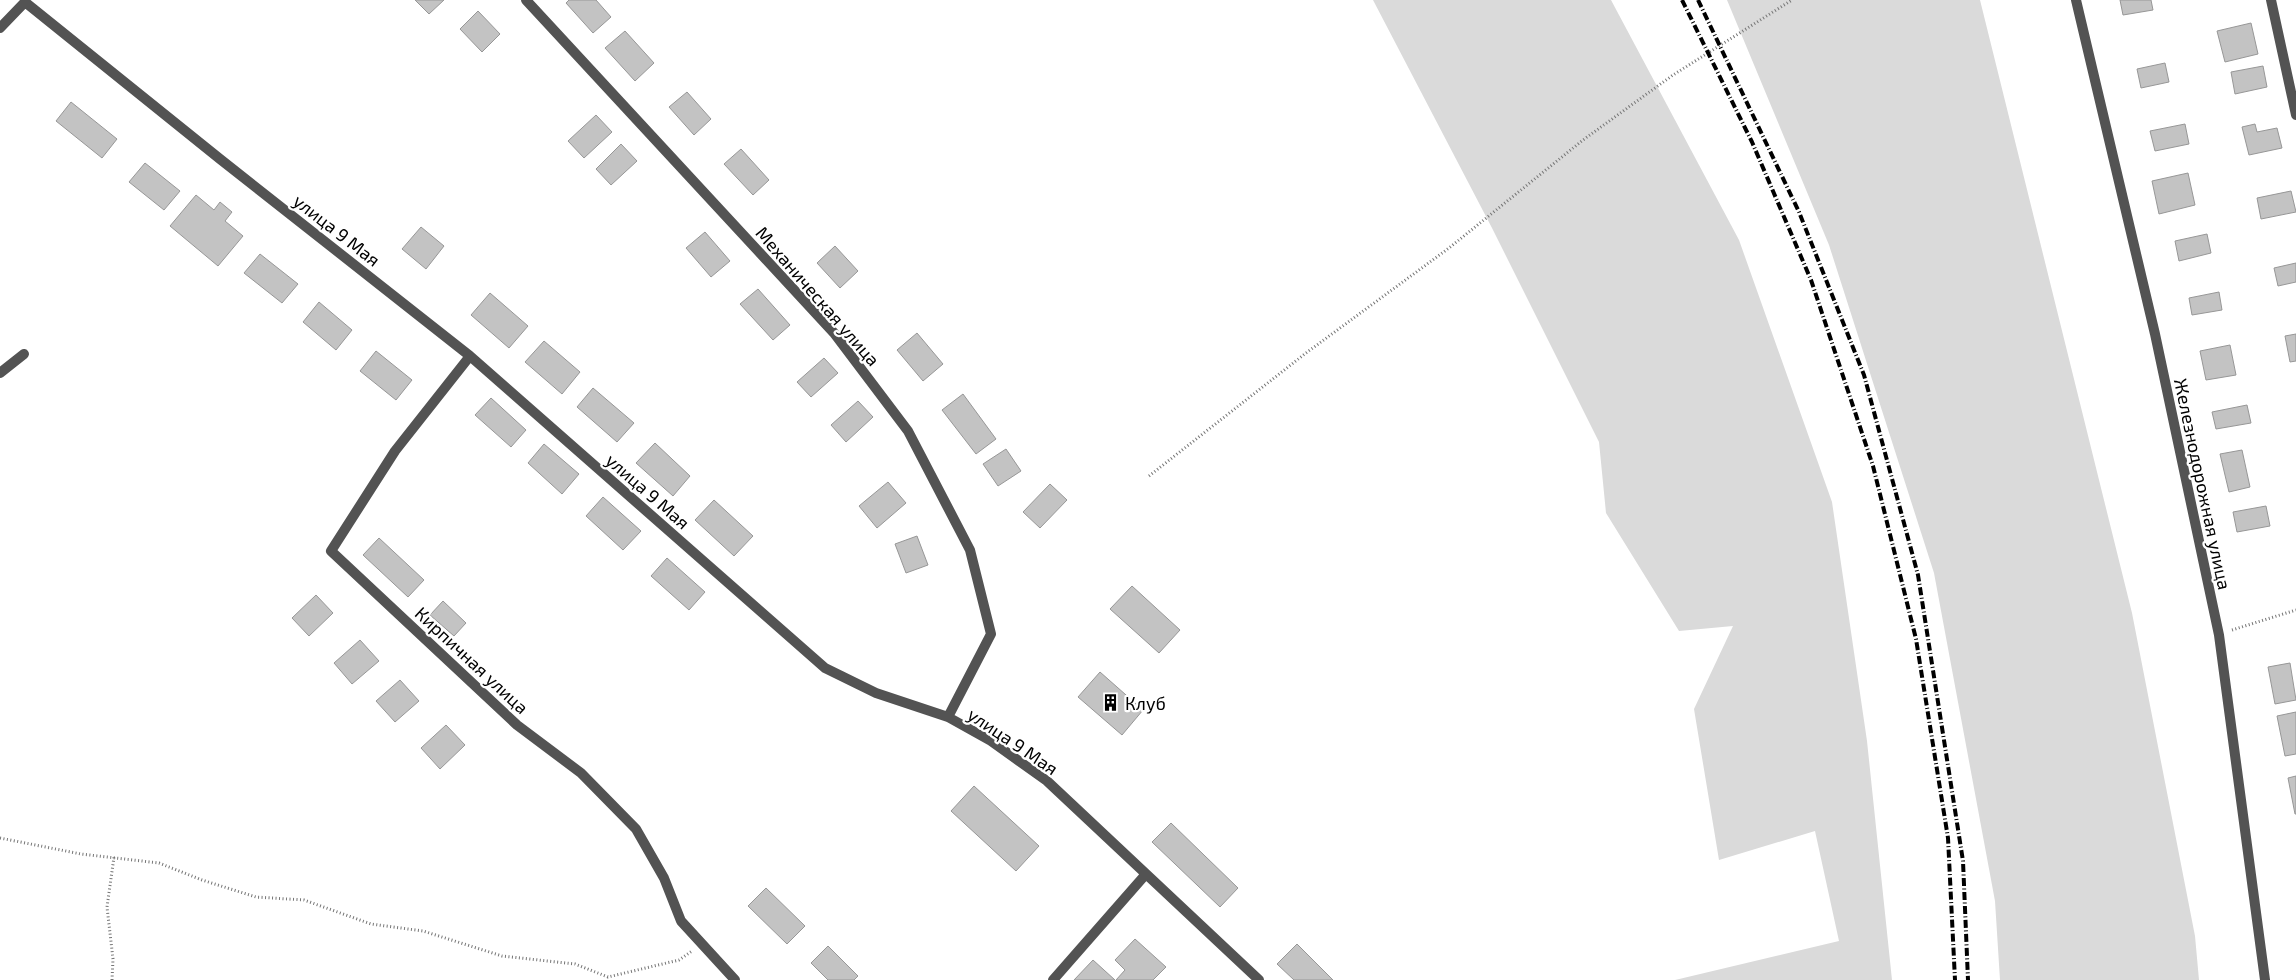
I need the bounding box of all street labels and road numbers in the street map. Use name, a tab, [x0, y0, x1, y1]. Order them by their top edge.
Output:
street label: улица 9 Мая	[289, 189, 385, 271]
street label: Механическая улица	[751, 222, 885, 370]
street label: Железнодорожная улица	[2170, 376, 2236, 592]
street label: улица 9 Мая	[602, 449, 694, 533]
street label: Кирпичная улица	[411, 602, 533, 718]
street label: улица 9 Мая	[964, 703, 1062, 779]

